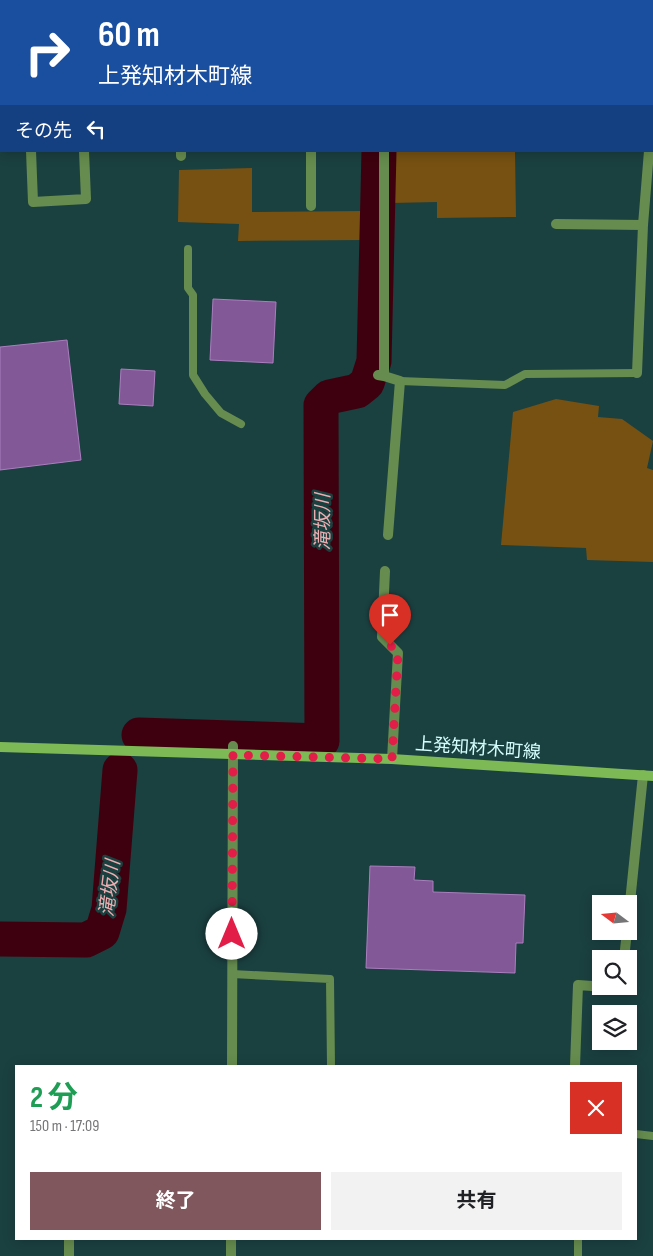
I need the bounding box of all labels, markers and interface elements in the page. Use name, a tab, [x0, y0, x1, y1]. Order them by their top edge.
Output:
text: 60 m	[98, 14, 160, 57]
icon: right	[15, 20, 80, 85]
text: 上発知材木町線	[98, 63, 252, 90]
icon: left	[82, 115, 110, 143]
text: その先	[15, 120, 72, 143]
water label: 滝坂川	[312, 492, 335, 551]
pin	[369, 594, 411, 645]
icon: arrive	[376, 601, 404, 629]
street label: 上発知材木町線	[414, 734, 542, 763]
water label: 滝坂川	[96, 857, 126, 918]
north arrow	[592, 895, 638, 940]
map controls	[592, 895, 637, 1050]
position arrow	[205, 907, 257, 959]
button: search	[592, 950, 637, 995]
button: layers	[592, 1005, 637, 1050]
text: 2 分	[30, 1080, 78, 1116]
button: close	[570, 1082, 622, 1134]
text: 150 m · 17:09	[30, 1117, 99, 1136]
button: 終了	[30, 1172, 321, 1230]
button: 共有	[331, 1172, 622, 1230]

